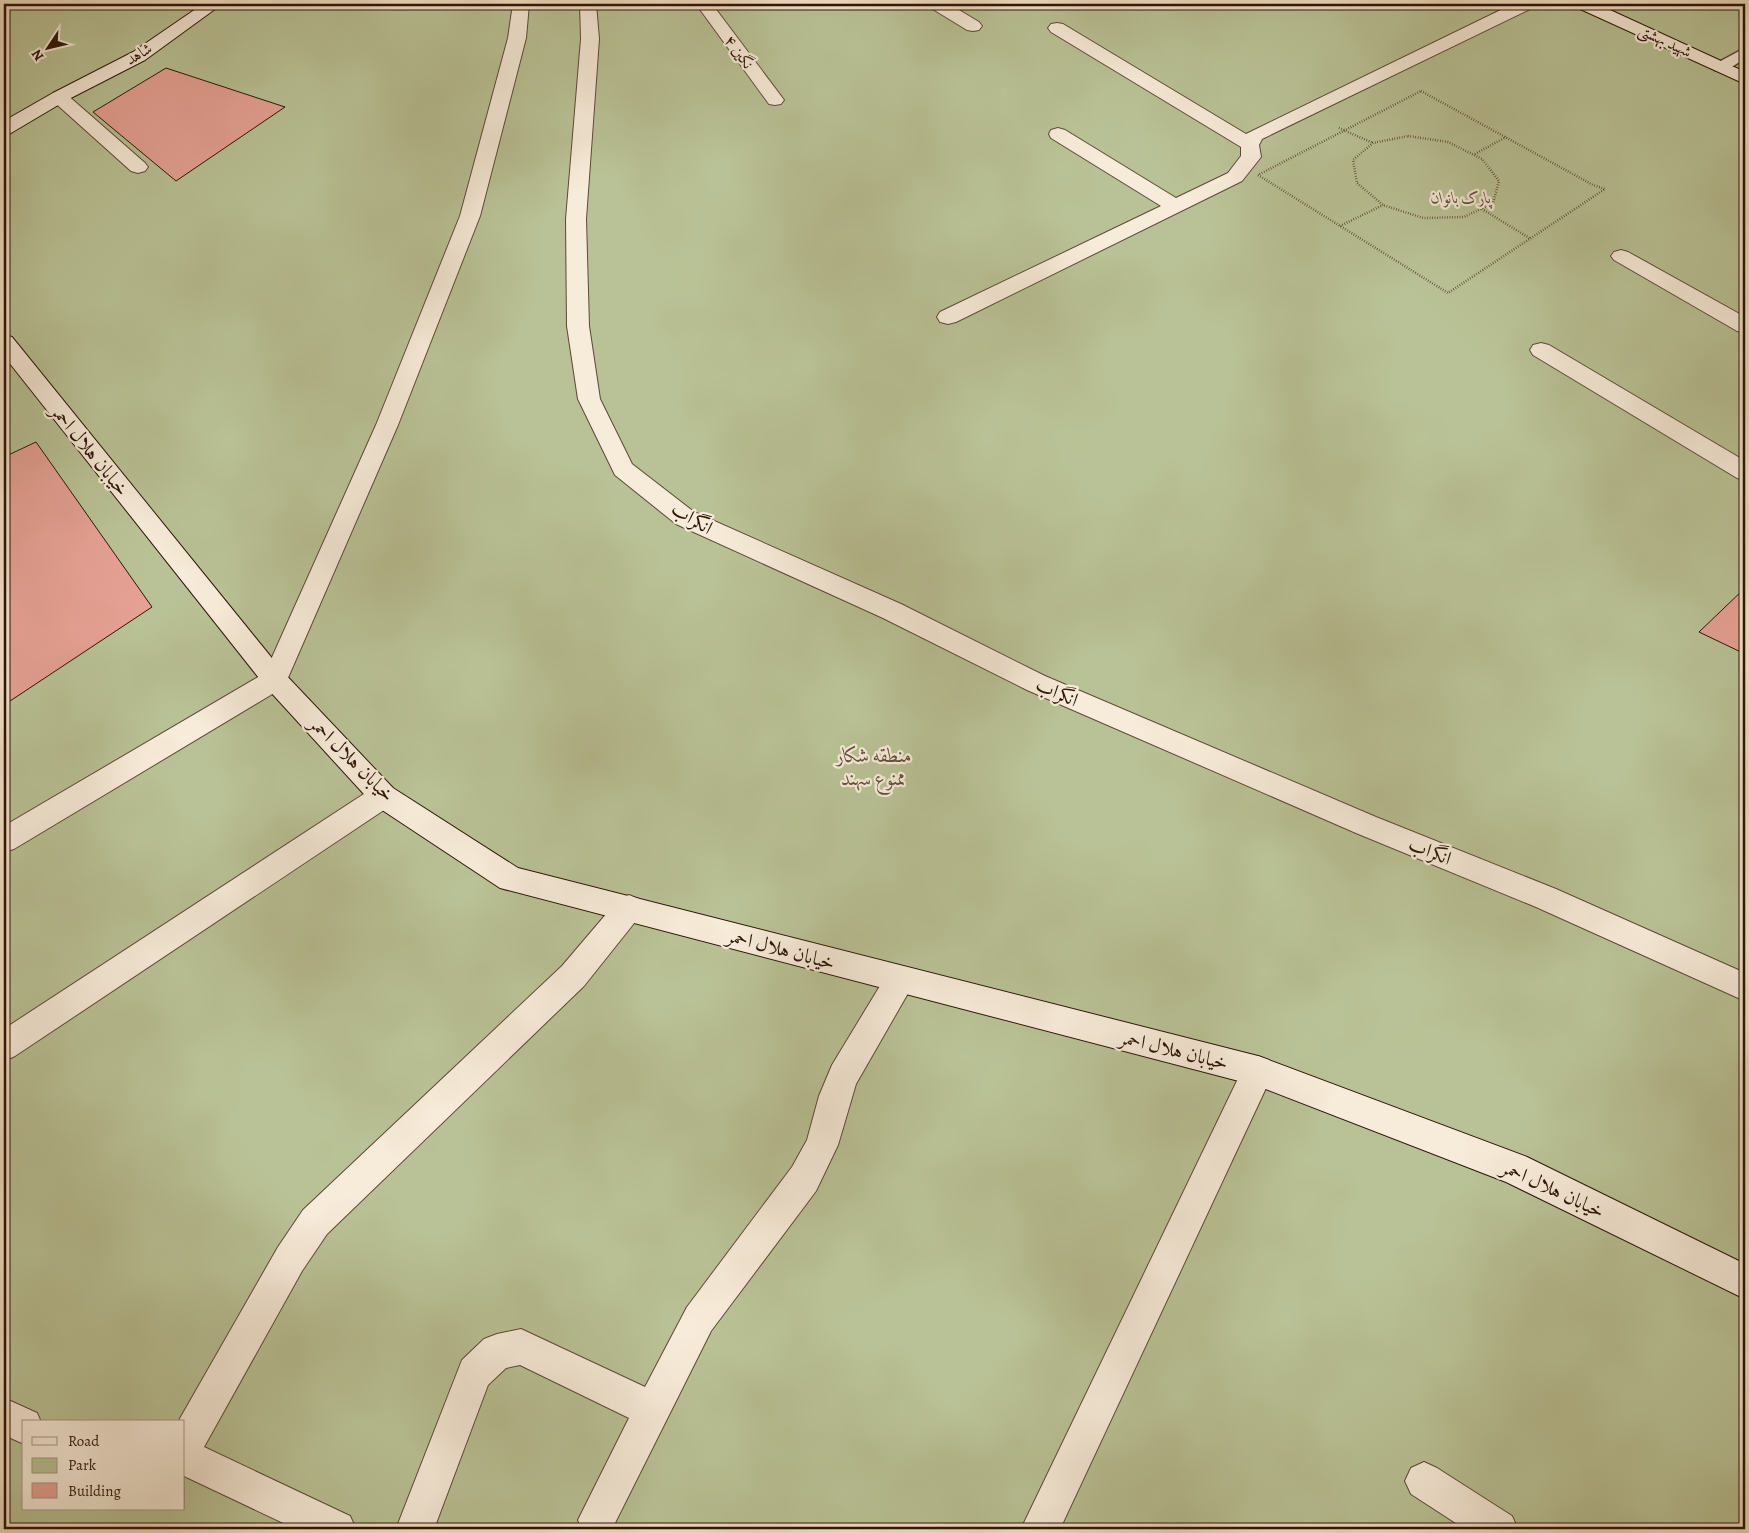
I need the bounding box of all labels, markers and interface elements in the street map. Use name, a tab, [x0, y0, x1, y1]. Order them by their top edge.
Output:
street label: شهید بهشتی	[1635, 19, 1695, 63]
north arrow	[22, 22, 72, 72]
street label: نگین ۴	[719, 31, 759, 73]
street label: شاهد	[122, 37, 156, 71]
text: N	[27, 46, 48, 65]
park label: پارک بانوان	[1431, 187, 1493, 209]
street label: خیابان هلال احمر	[43, 397, 135, 502]
street label: انگراب	[666, 495, 718, 541]
street label: انگراب	[1031, 671, 1083, 713]
street label: خیابان هلال احمر	[302, 709, 401, 808]
park label: منطقه شکار ممنوع سهند	[834, 742, 912, 796]
street label: انگراب	[1404, 830, 1456, 872]
street label: خیابان هلال احمر	[722, 921, 838, 976]
street label: خیابان هلال احمر	[1115, 1023, 1231, 1077]
street label: خیابان هلال احمر	[1495, 1152, 1609, 1225]
legend	[22, 1420, 185, 1510]
text: Road	[68, 1431, 100, 1451]
text: Park	[68, 1455, 97, 1475]
text: Building	[68, 1481, 121, 1501]

